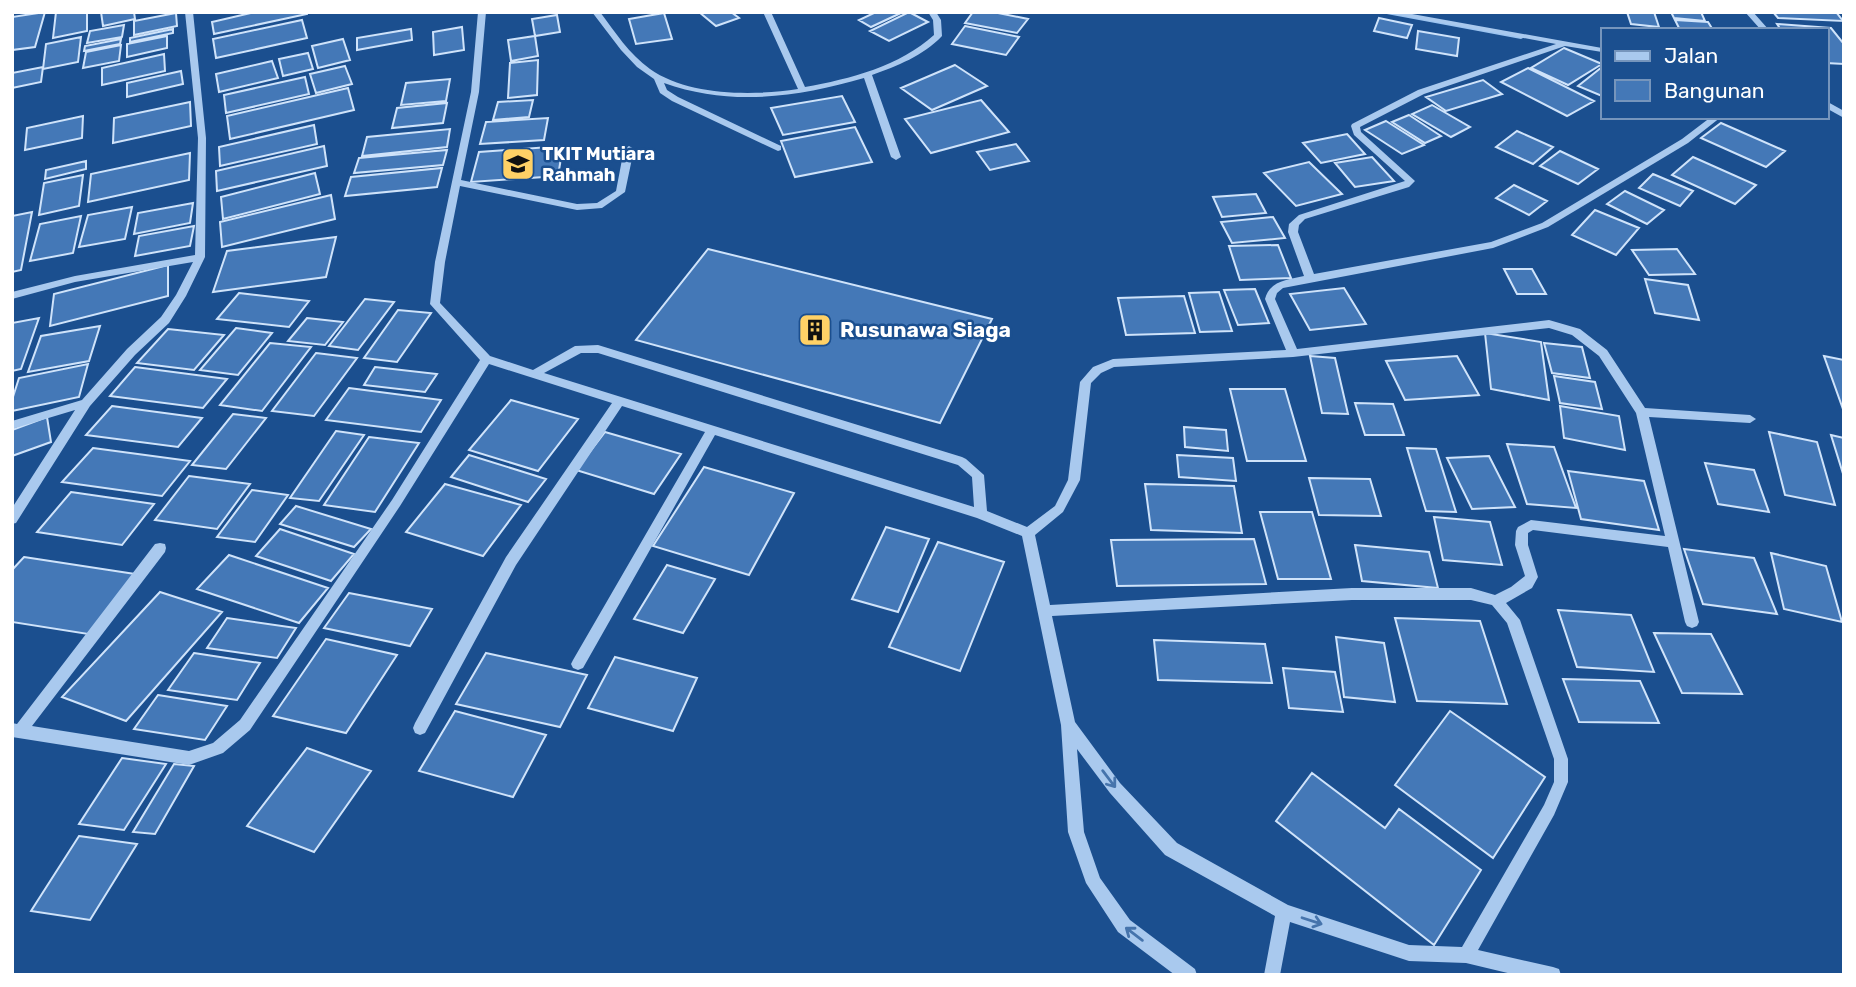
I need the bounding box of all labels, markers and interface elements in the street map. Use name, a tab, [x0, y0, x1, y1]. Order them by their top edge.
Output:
legend	[1601, 28, 1828, 119]
text: Jalan	[1664, 43, 1718, 68]
text: Bangunan	[1664, 78, 1765, 103]
place label: TKIT Mutiara Rahmah	[542, 143, 655, 186]
school or university icon: TKIT Mutiara Rahmah	[499, 145, 537, 183]
building icon: Rusunawa Siaga	[796, 311, 834, 349]
place label: Rusunawa Siaga	[840, 317, 1011, 342]
one-way arrow	[1102, 770, 1117, 788]
one-way arrow	[1301, 915, 1323, 928]
one-way arrow	[1125, 926, 1144, 941]

